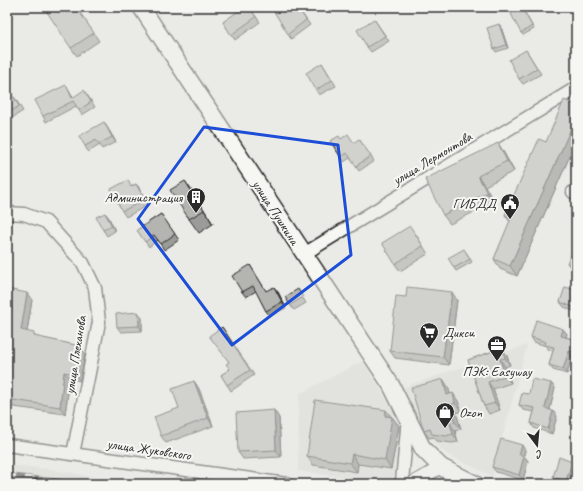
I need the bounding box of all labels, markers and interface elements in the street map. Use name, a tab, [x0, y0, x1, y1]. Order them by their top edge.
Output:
street label: улица Лермонтова	[389, 128, 476, 189]
street label: улица Пушкина	[248, 176, 304, 249]
building icon: Администрация	[185, 186, 207, 214]
place label: Администрация	[105, 189, 184, 206]
public building icon: ГИБДД	[499, 192, 521, 220]
place label: ГИБДД	[453, 195, 498, 212]
street label: улица Плеханова	[61, 314, 90, 396]
supermarket icon: Дикси	[418, 321, 440, 349]
place label: Дикси	[443, 324, 475, 341]
office icon: ПЭК: Easyway	[486, 334, 508, 362]
place label: ПЭК: Easyway	[462, 363, 533, 380]
shop icon: Ozon	[434, 401, 456, 429]
place label: Ozon	[459, 404, 483, 421]
north arrow	[517, 425, 557, 465]
street label: улица Жуковского	[105, 435, 193, 464]
text: С	[534, 447, 544, 463]

